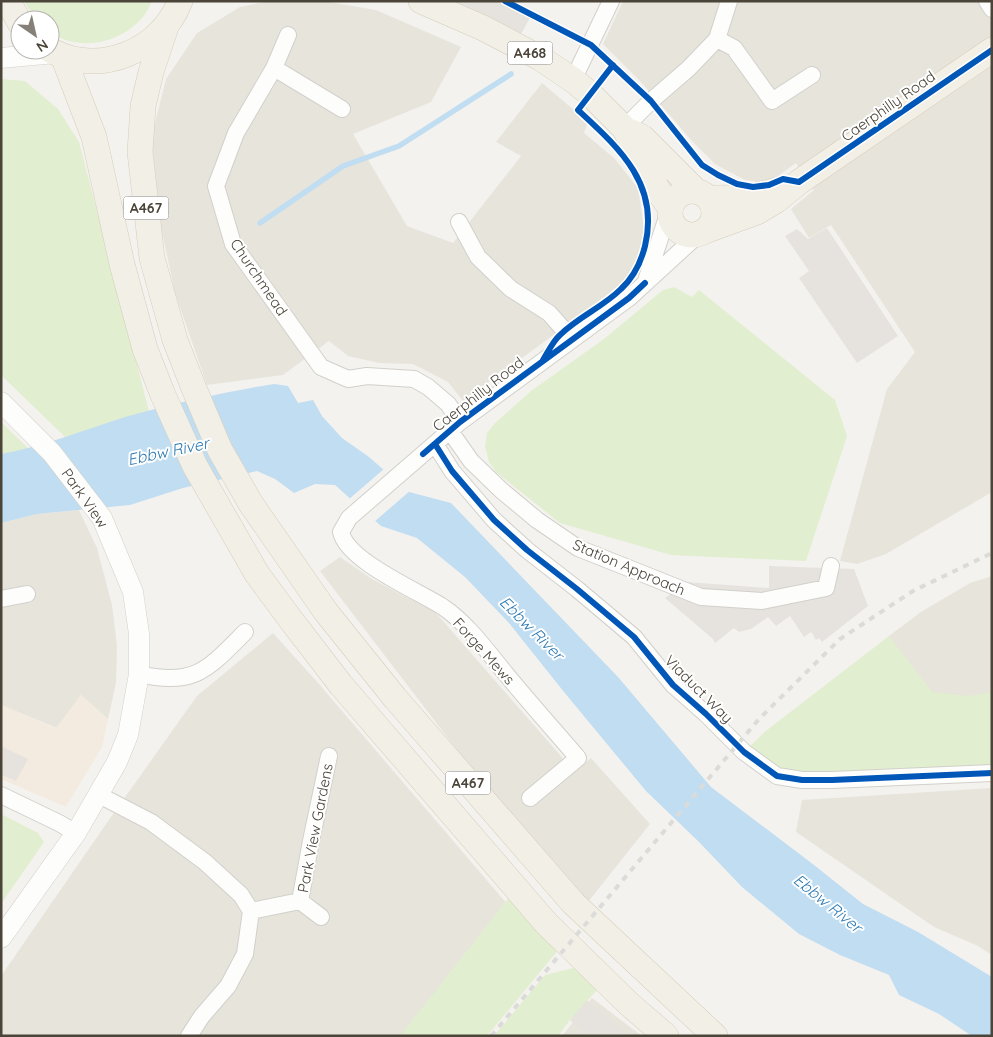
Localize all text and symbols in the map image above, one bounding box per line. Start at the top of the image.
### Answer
north arrow [10,10,60,60]
text: N [33,35,52,56]
road number: A468 [508,42,552,64]
street label: Caerphilly Road [837,67,939,145]
road number: A467 [124,197,168,220]
street label: Churchmead [226,235,292,319]
street label: Caerphilly Road [429,353,527,435]
water label: Ebbw River [126,432,212,469]
street label: Park View [57,464,113,532]
street label: Station Approach [570,535,688,599]
water label: Ebbw River [496,592,570,666]
street label: Forge Mews [449,614,519,688]
street label: Viaduct Way [661,651,737,727]
street label: Park View Gardens [293,762,337,894]
road number: A467 [446,771,490,794]
water label: Ebbw River [790,869,868,938]

